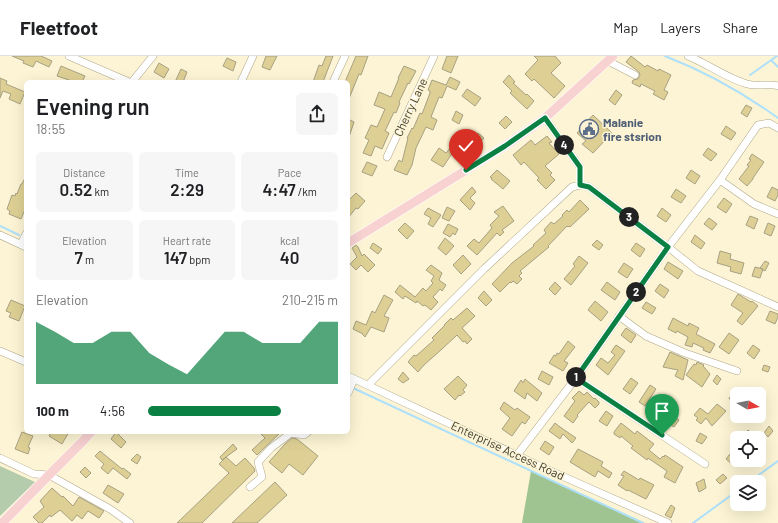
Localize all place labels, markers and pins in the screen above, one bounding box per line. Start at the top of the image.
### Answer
place label: Malanie fire stsrion [603,115,662,143]
public building icon: Malanie fire stsrion [578,118,600,140]
pin [449,129,483,170]
pin: 4 [554,135,574,155]
pin: 3 [619,207,639,227]
pin: 2 [626,282,646,302]
pin: 1 [566,367,586,387]
pin [645,394,679,435]

